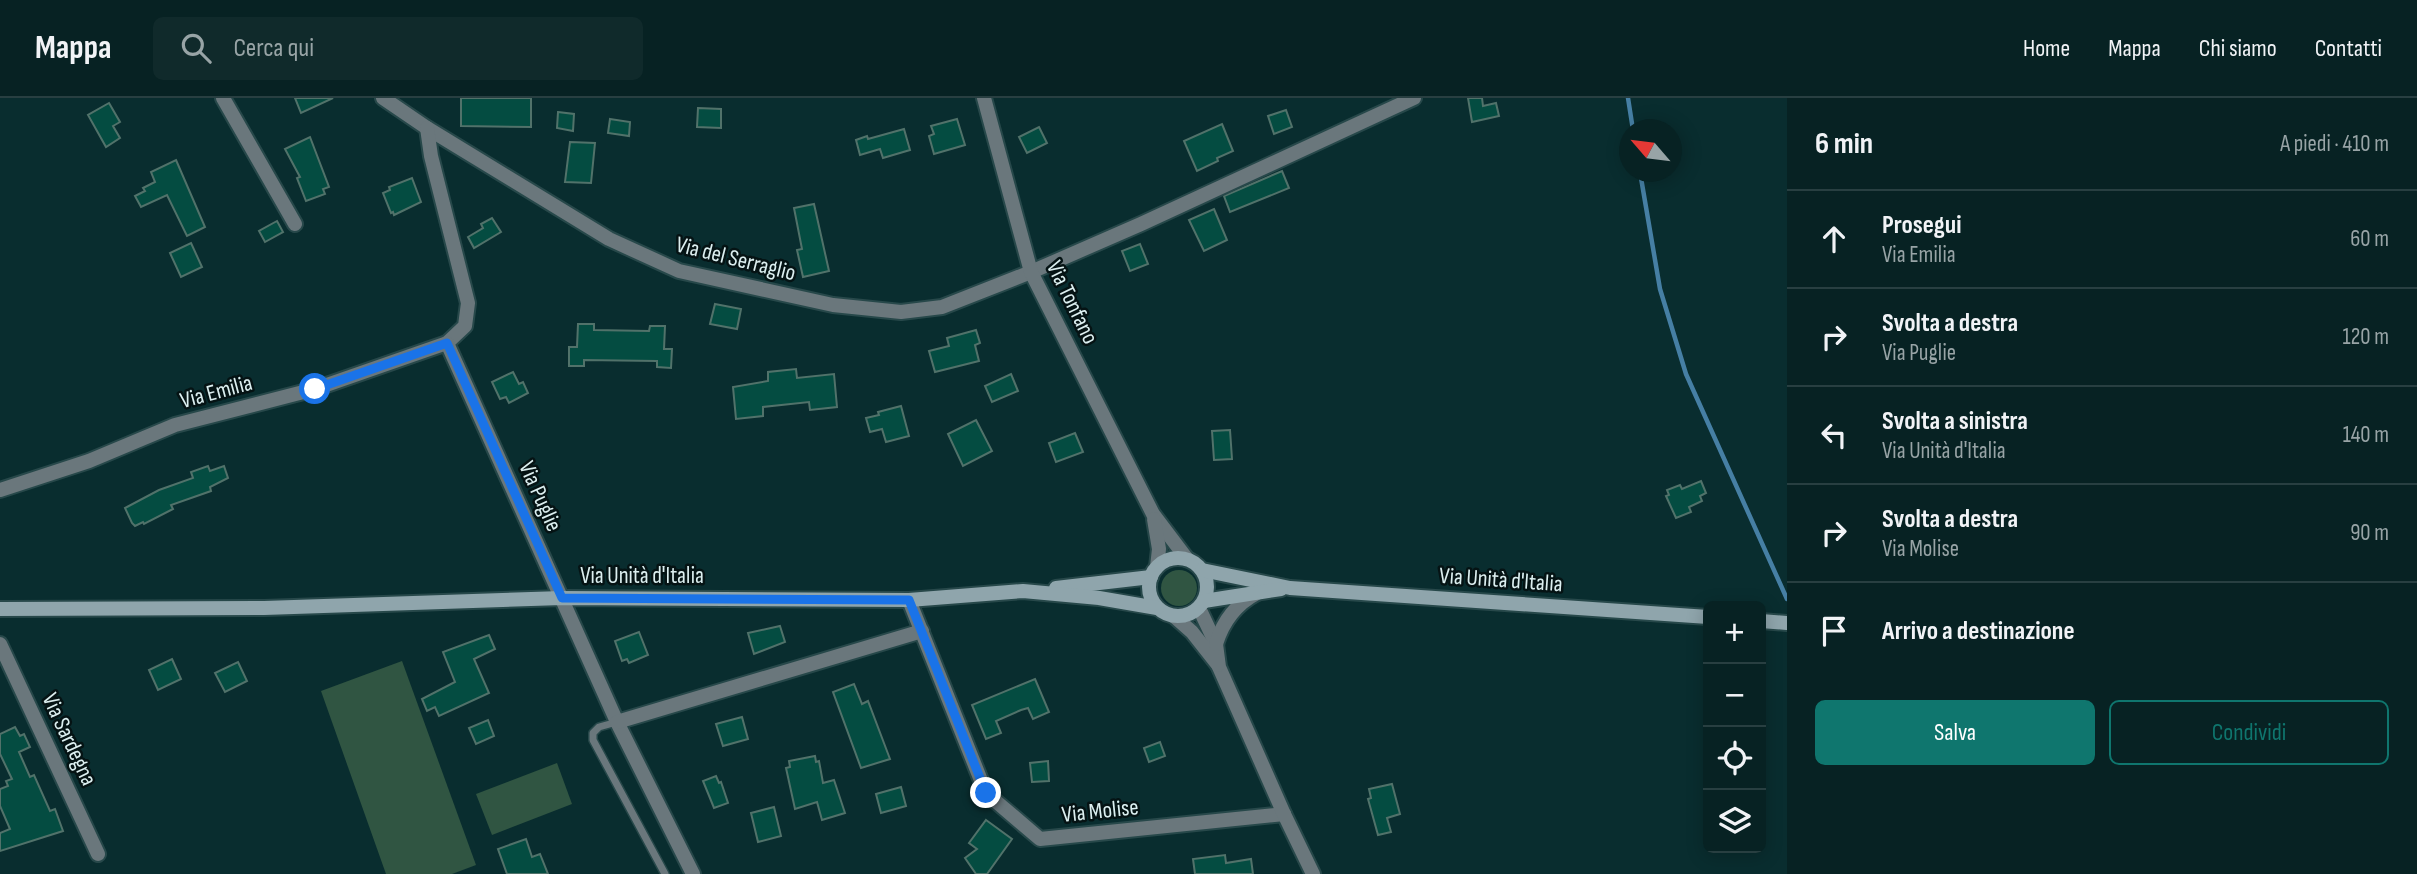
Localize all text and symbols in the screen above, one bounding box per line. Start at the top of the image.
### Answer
search box [153,17,643,80]
text: Mappa [35,28,111,68]
icon: search [177,29,215,67]
text: Cerca qui [233,33,314,64]
text: Home [2023,34,2070,63]
text: Mappa [2108,34,2161,63]
text: Chi siamo [2199,34,2277,63]
text: Contatti [2315,34,2382,63]
north arrow [1619,119,1682,182]
text: 6 min [1815,126,1873,162]
text: A piedi · 410 m [2280,130,2389,158]
text: Prosegui [1882,210,1961,241]
icon: ahead [1815,220,1853,258]
text: 60 m [2350,225,2389,253]
street label: Via del Serraglio [673,231,799,287]
text: Via Emilia [1882,241,1956,269]
street label: Via Tonfano [1040,256,1104,349]
text: Svolta a destra [1882,308,2018,339]
icon: right [1815,318,1853,356]
text: 120 m [2343,323,2389,351]
text: Via Puglie [1882,339,1956,367]
street label: Via Emilia [177,369,255,415]
route start [299,373,330,404]
text: Svolta a sinistra [1882,406,2028,437]
icon: left [1815,416,1853,454]
text: 140 m [2343,421,2389,449]
text: Via Unità d'Italia [1882,437,2006,465]
street label: Via Puglie [512,457,568,536]
text: Svolta a destra [1882,504,2018,535]
icon: right [1815,514,1853,552]
text: 90 m [2350,519,2389,547]
text: Via Molise [1882,535,1959,563]
street label: Via Unità d'Italia [580,562,704,590]
street label: Via Unità d'Italia [1438,562,1564,598]
map controls [1703,601,1766,853]
button: + [1703,601,1766,664]
icon: arrive [1815,612,1853,650]
text: Arrivo a destinazione [1882,616,2075,647]
button: − [1703,664,1766,727]
street label: Via Sardegna [36,689,103,790]
button: Salva [1815,700,2095,765]
button: Condividi [2109,700,2389,765]
button: locate [1703,727,1766,790]
route end [970,777,1001,808]
button: layers [1703,790,1766,853]
street label: Via Molise [1060,793,1140,829]

